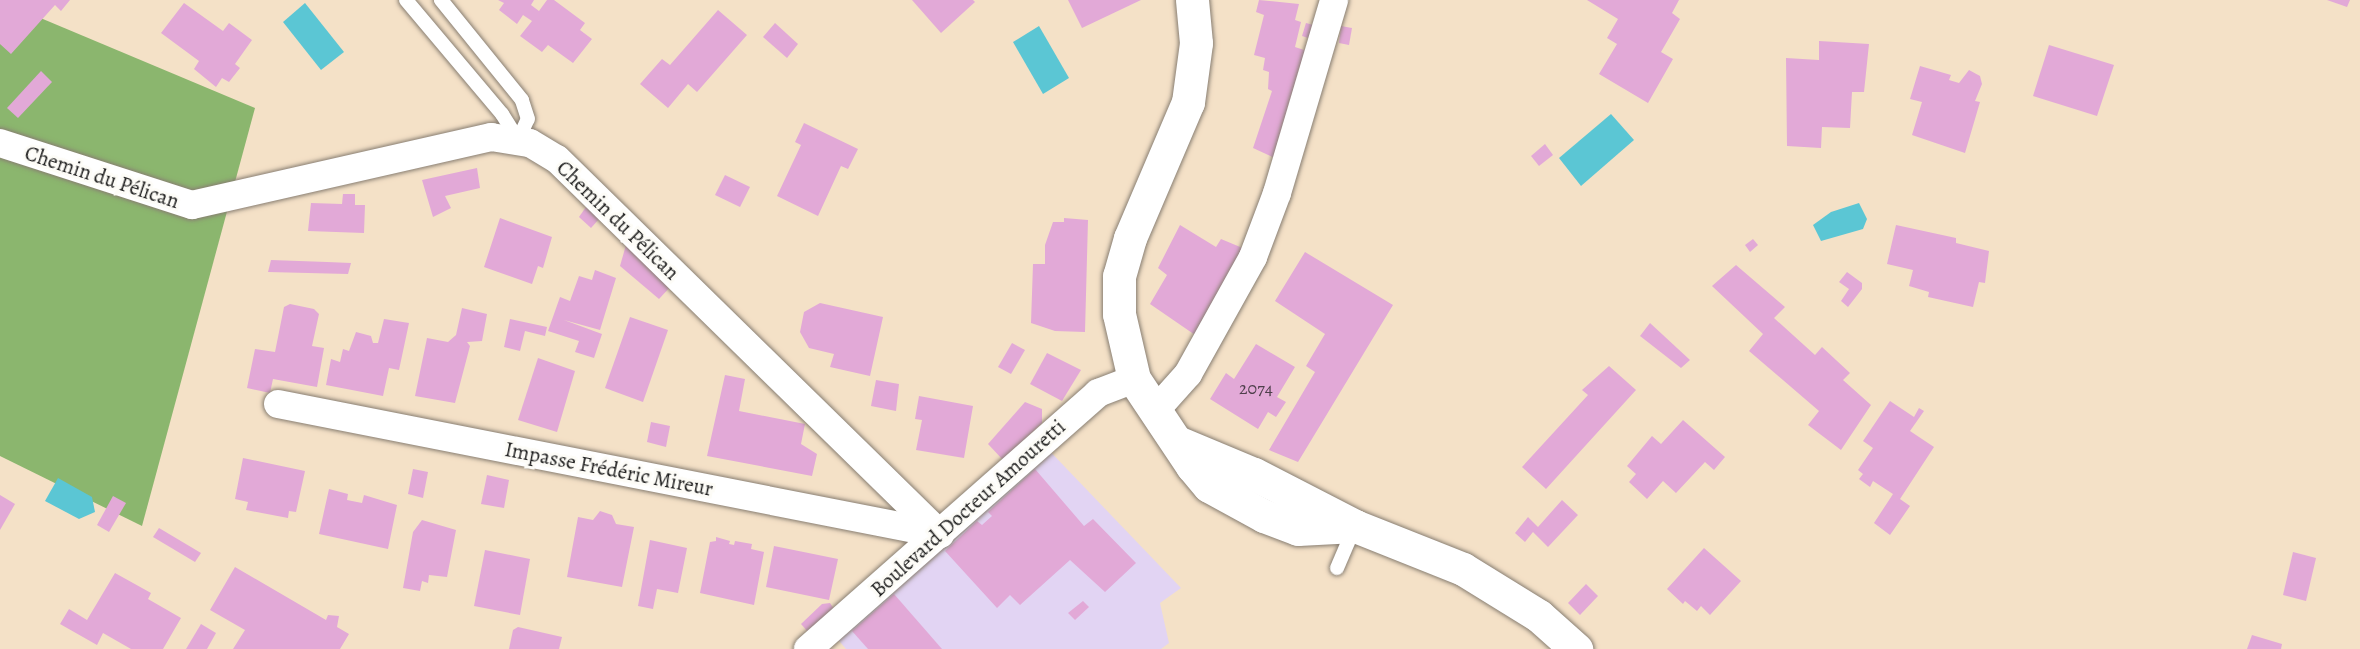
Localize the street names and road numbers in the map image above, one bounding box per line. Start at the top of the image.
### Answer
street label: Chemin du Pélican [22,140,182,214]
street label: Chemin du Pélican [551,155,685,285]
street label: Boulevard Docteur Amouretti [866,414,1070,602]
street label: Impasse Frédéric Mireur [503,436,715,502]

